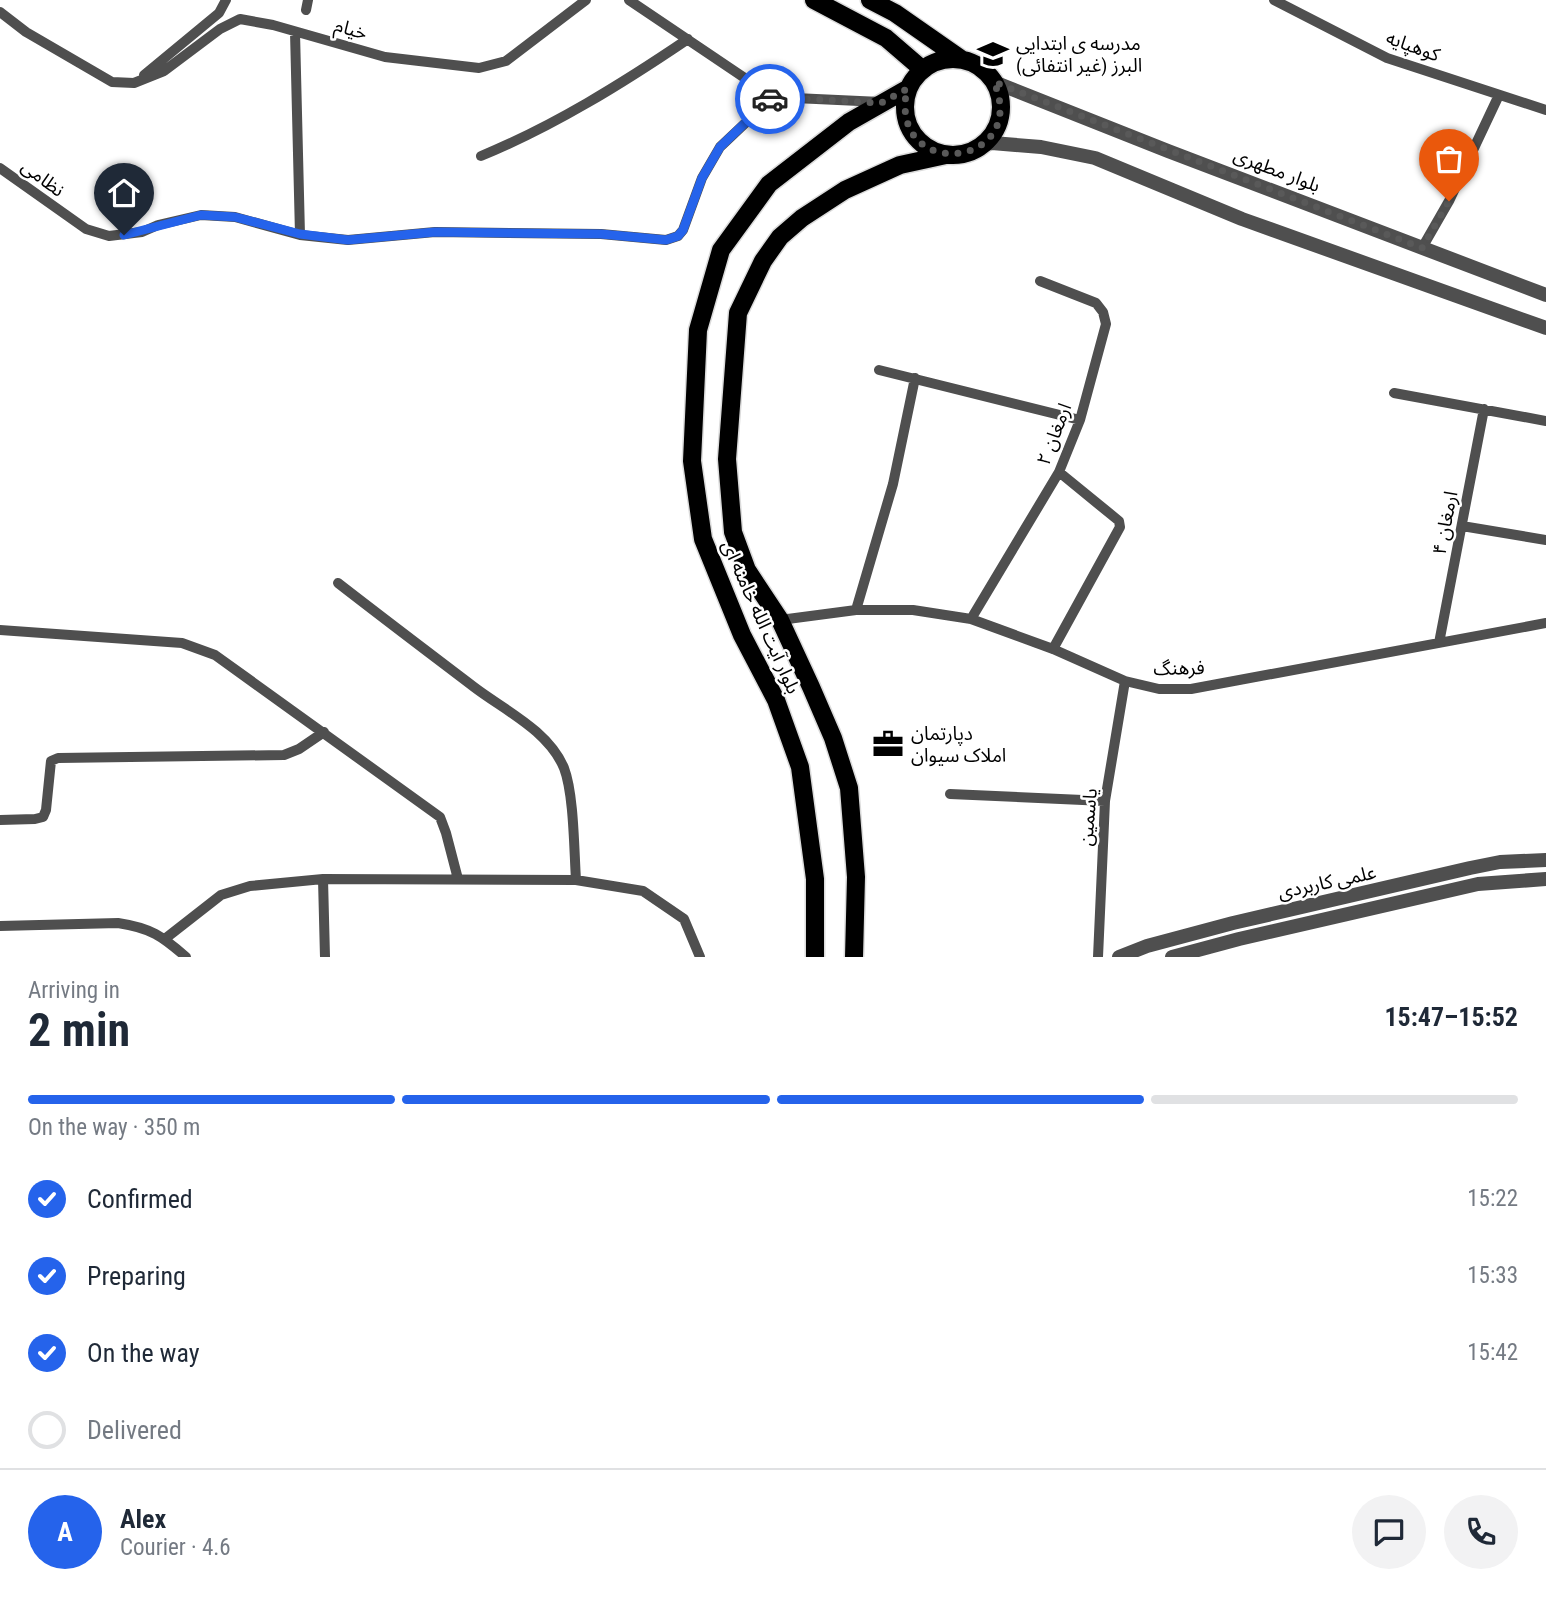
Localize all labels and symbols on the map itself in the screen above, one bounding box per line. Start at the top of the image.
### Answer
street label: خیام [331,13,370,47]
street label: کوهپایه [1383,26,1444,68]
place label: مدرسه ی ابتدایی (غیر انتفائی) البرز [1016,32,1142,77]
school or university icon: مدرسه ی ابتدایی (غیر انتفائی) البرز [976,37,1010,71]
courier [735,64,805,134]
pin [1419,129,1479,201]
street label: بلوار مطهری [1231,143,1323,197]
street label: نظامی [17,154,69,202]
pin [94,163,154,235]
street label: ارمغان ۲ [1032,400,1076,468]
street label: ارمغان ۴ [1428,489,1462,557]
street label: بلوار آیت الله خامنه ای [717,537,805,697]
street label: فرهنگ [1153,656,1205,680]
place label: دپارتمان املاک سیوان [911,722,1006,767]
office icon: دپارتمان املاک سیوان [871,727,905,761]
street label: یاسمین [1074,787,1102,847]
street label: علمی کاربردی [1276,860,1378,904]

